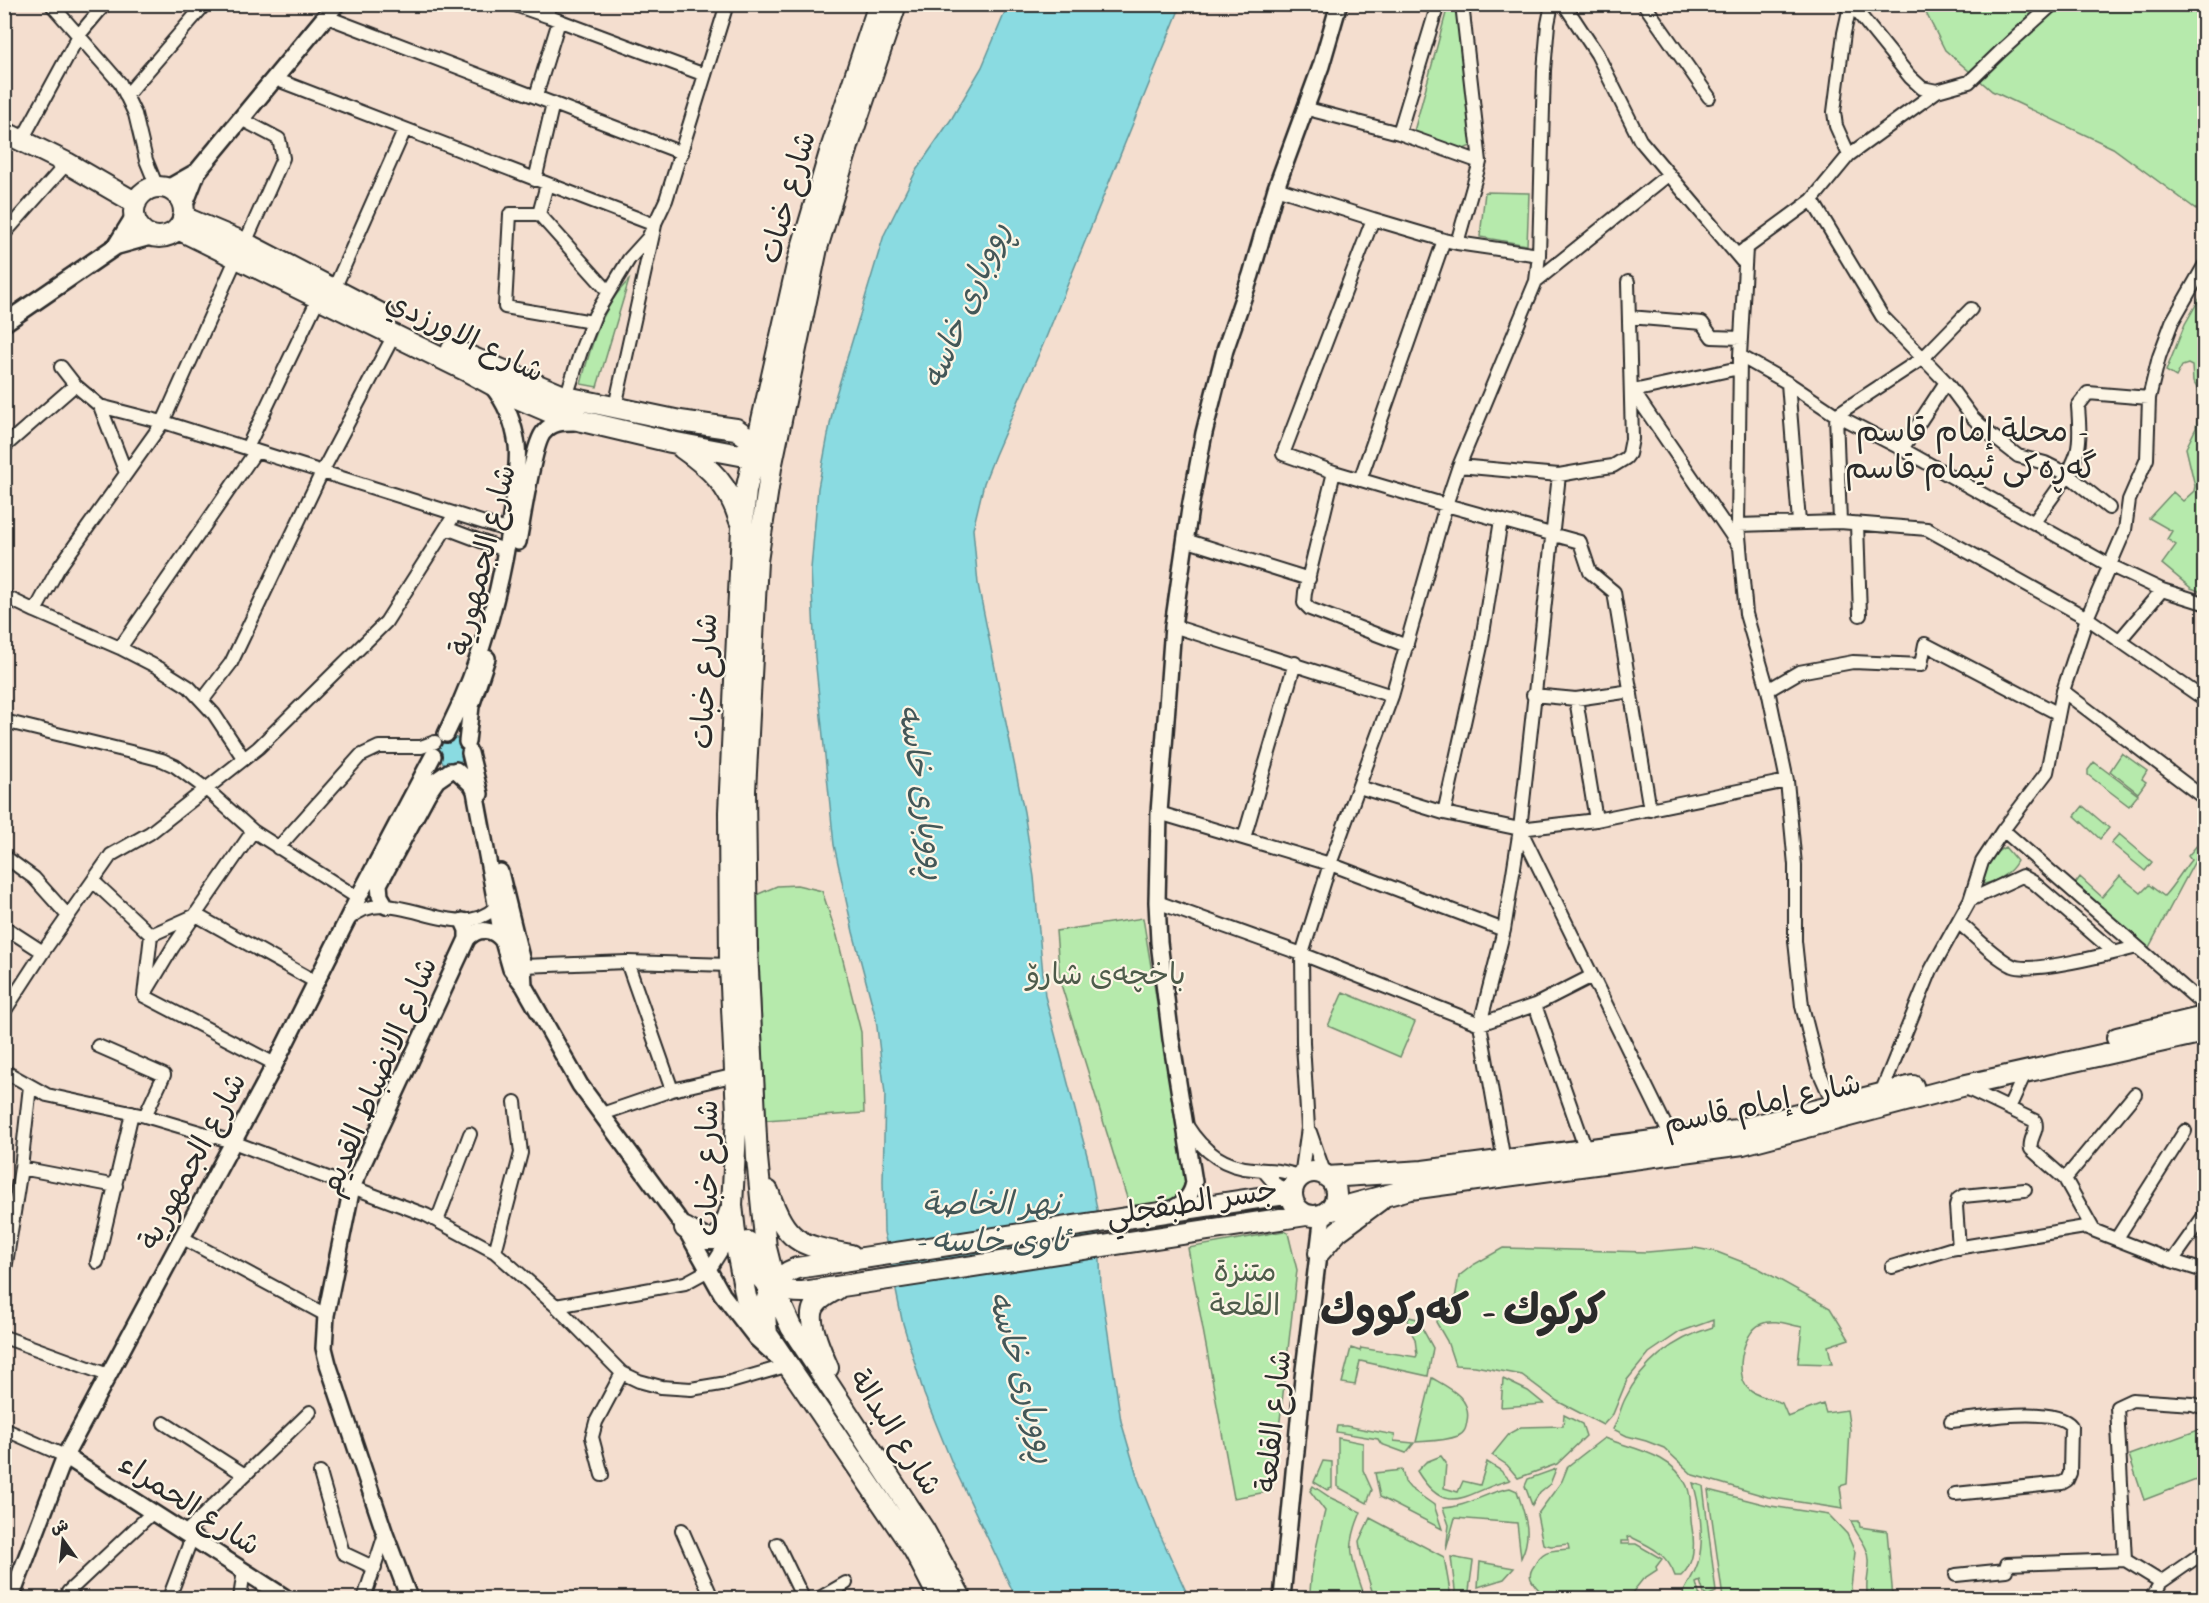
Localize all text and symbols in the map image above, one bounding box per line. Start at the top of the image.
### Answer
street label: شارع خبات [750,126,826,268]
water label: ڕووباری خاسە [912,216,1024,397]
street label: شارع الاورزدي [379,281,551,393]
district label: محلة إمام قاسم - گەڕەکی ئیمام قاسم [1845,410,2097,493]
street label: شارع الجمهورية [440,460,526,660]
street label: شارع خبات [683,612,727,750]
water label: ڕووباری خاسە [883,701,957,884]
street label: شارع الانضباط القديم [311,951,449,1202]
park label: باخچەی شارۆ [1024,955,1186,993]
street label: شارع إمام قاسم [1660,1063,1865,1145]
street label: شارع الجمهورية [129,1066,256,1257]
street label: شارع خبات [688,1100,728,1236]
street label: جسر الطبقجلي [1103,1170,1282,1241]
water label: نهر الخاصة - ئاوی خاسە [913,1183,1073,1261]
park label: متنزة القلعة [1210,1252,1280,1324]
district label: كركوك - کەرکووك [1320,1284,1606,1337]
water label: ڕووباری خاسە [973,1286,1067,1469]
street label: شارع القلعة [1247,1348,1301,1494]
street label: شارع البدالة [839,1361,951,1504]
street label: شارع الحمراء [111,1444,268,1566]
north arrow [33,1510,93,1570]
text: ش [48,1515,70,1538]

